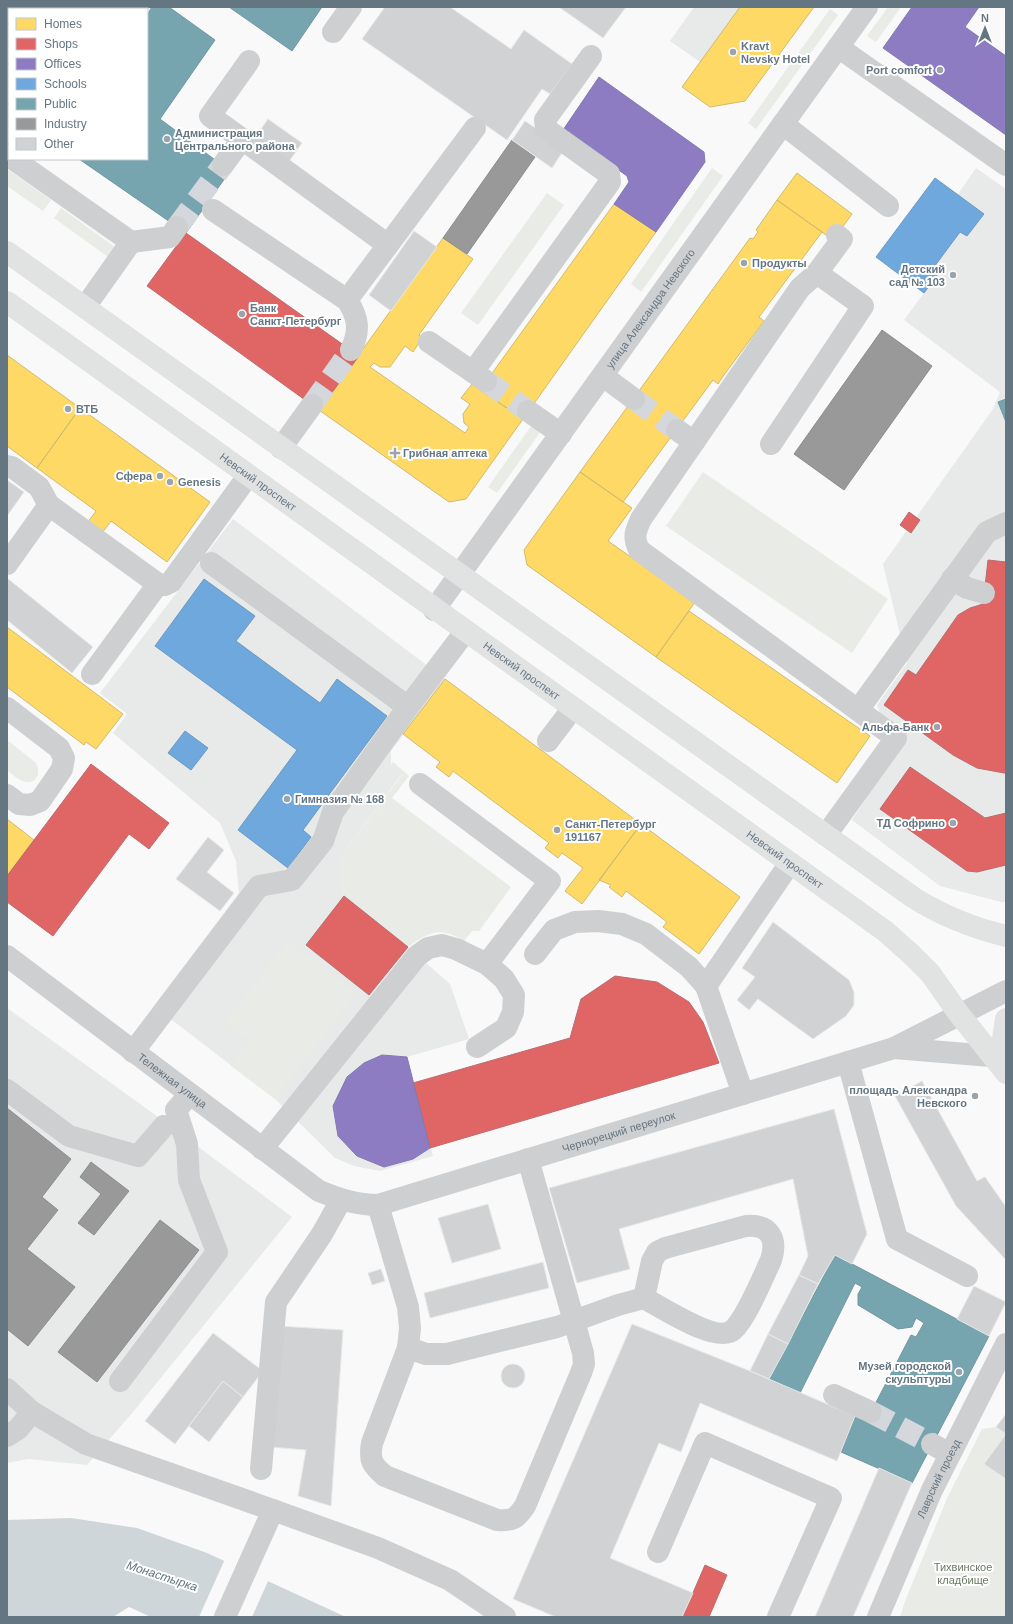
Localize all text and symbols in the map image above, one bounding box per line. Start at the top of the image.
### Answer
legend [8,8,148,160]
north arrow [965,8,1005,48]
text: N [981,12,989,24]
text: Homes [44,17,82,31]
text: Shops [44,37,78,51]
place label: Kravt Nevsky Hotel [741,40,810,65]
marker: Kravt Nevsky Hotel [728,47,738,57]
text: Offices [44,57,81,71]
place label: Port comfort [866,64,932,76]
marker: Port comfort [935,65,945,75]
text: Schools [44,77,87,91]
text: Public [44,97,77,111]
text: Industry [44,117,87,131]
place label: Администрация Центрального района [175,127,295,152]
marker: Администрация Центрального района [162,134,172,144]
text: Other [44,137,74,151]
street label: улица Александра Невского [604,247,697,371]
place label: Продукты [752,257,807,269]
marker: Продукты [739,258,749,268]
place label: Детский сад № 103 [889,263,945,288]
marker: Детский сад № 103 [948,270,958,280]
place label: Банк Санкт-Петербург [250,302,342,327]
marker: Банк Санкт-Петербург [237,309,247,319]
place label: ВТБ [76,403,98,415]
marker: ВТБ [63,404,73,414]
place label: Грибная аптека [403,447,488,459]
marker: Грибная аптека [390,448,400,458]
street label: Невский проспект [218,450,299,513]
place label: Сфера [116,470,153,482]
marker: Сфера [155,471,165,481]
place label: Genesis [178,476,221,488]
marker: Genesis [165,477,175,487]
street label: Невский проспект [481,639,562,702]
place label: Альфа-Банк [862,721,929,733]
marker: Альфа-Банк [932,722,942,732]
place label: Гимназия № 168 [295,793,384,805]
marker: Гимназия № 168 [282,794,292,804]
place label: ТД Софрино [877,817,945,829]
place label: Санкт-Петербург 191167 [565,818,657,843]
marker: ТД Софрино [948,818,958,828]
marker: Санкт-Петербург 191167 [552,825,562,835]
street label: Невский проспект [744,828,826,891]
street label: Тележная улица [136,1051,210,1111]
place label: площадь Александра Невского [849,1084,968,1109]
marker: площадь Александра Невского [970,1091,980,1101]
street label: Чернорецкий переулок [561,1109,677,1155]
place label: Музей городской скульптуры [858,1360,951,1385]
marker: Музей городской скульптуры [954,1367,964,1377]
street label: Лаврский проезд [915,1437,963,1520]
water label: Монастырка [125,1558,200,1594]
park label: Тихвинское кладбище [934,1561,992,1586]

